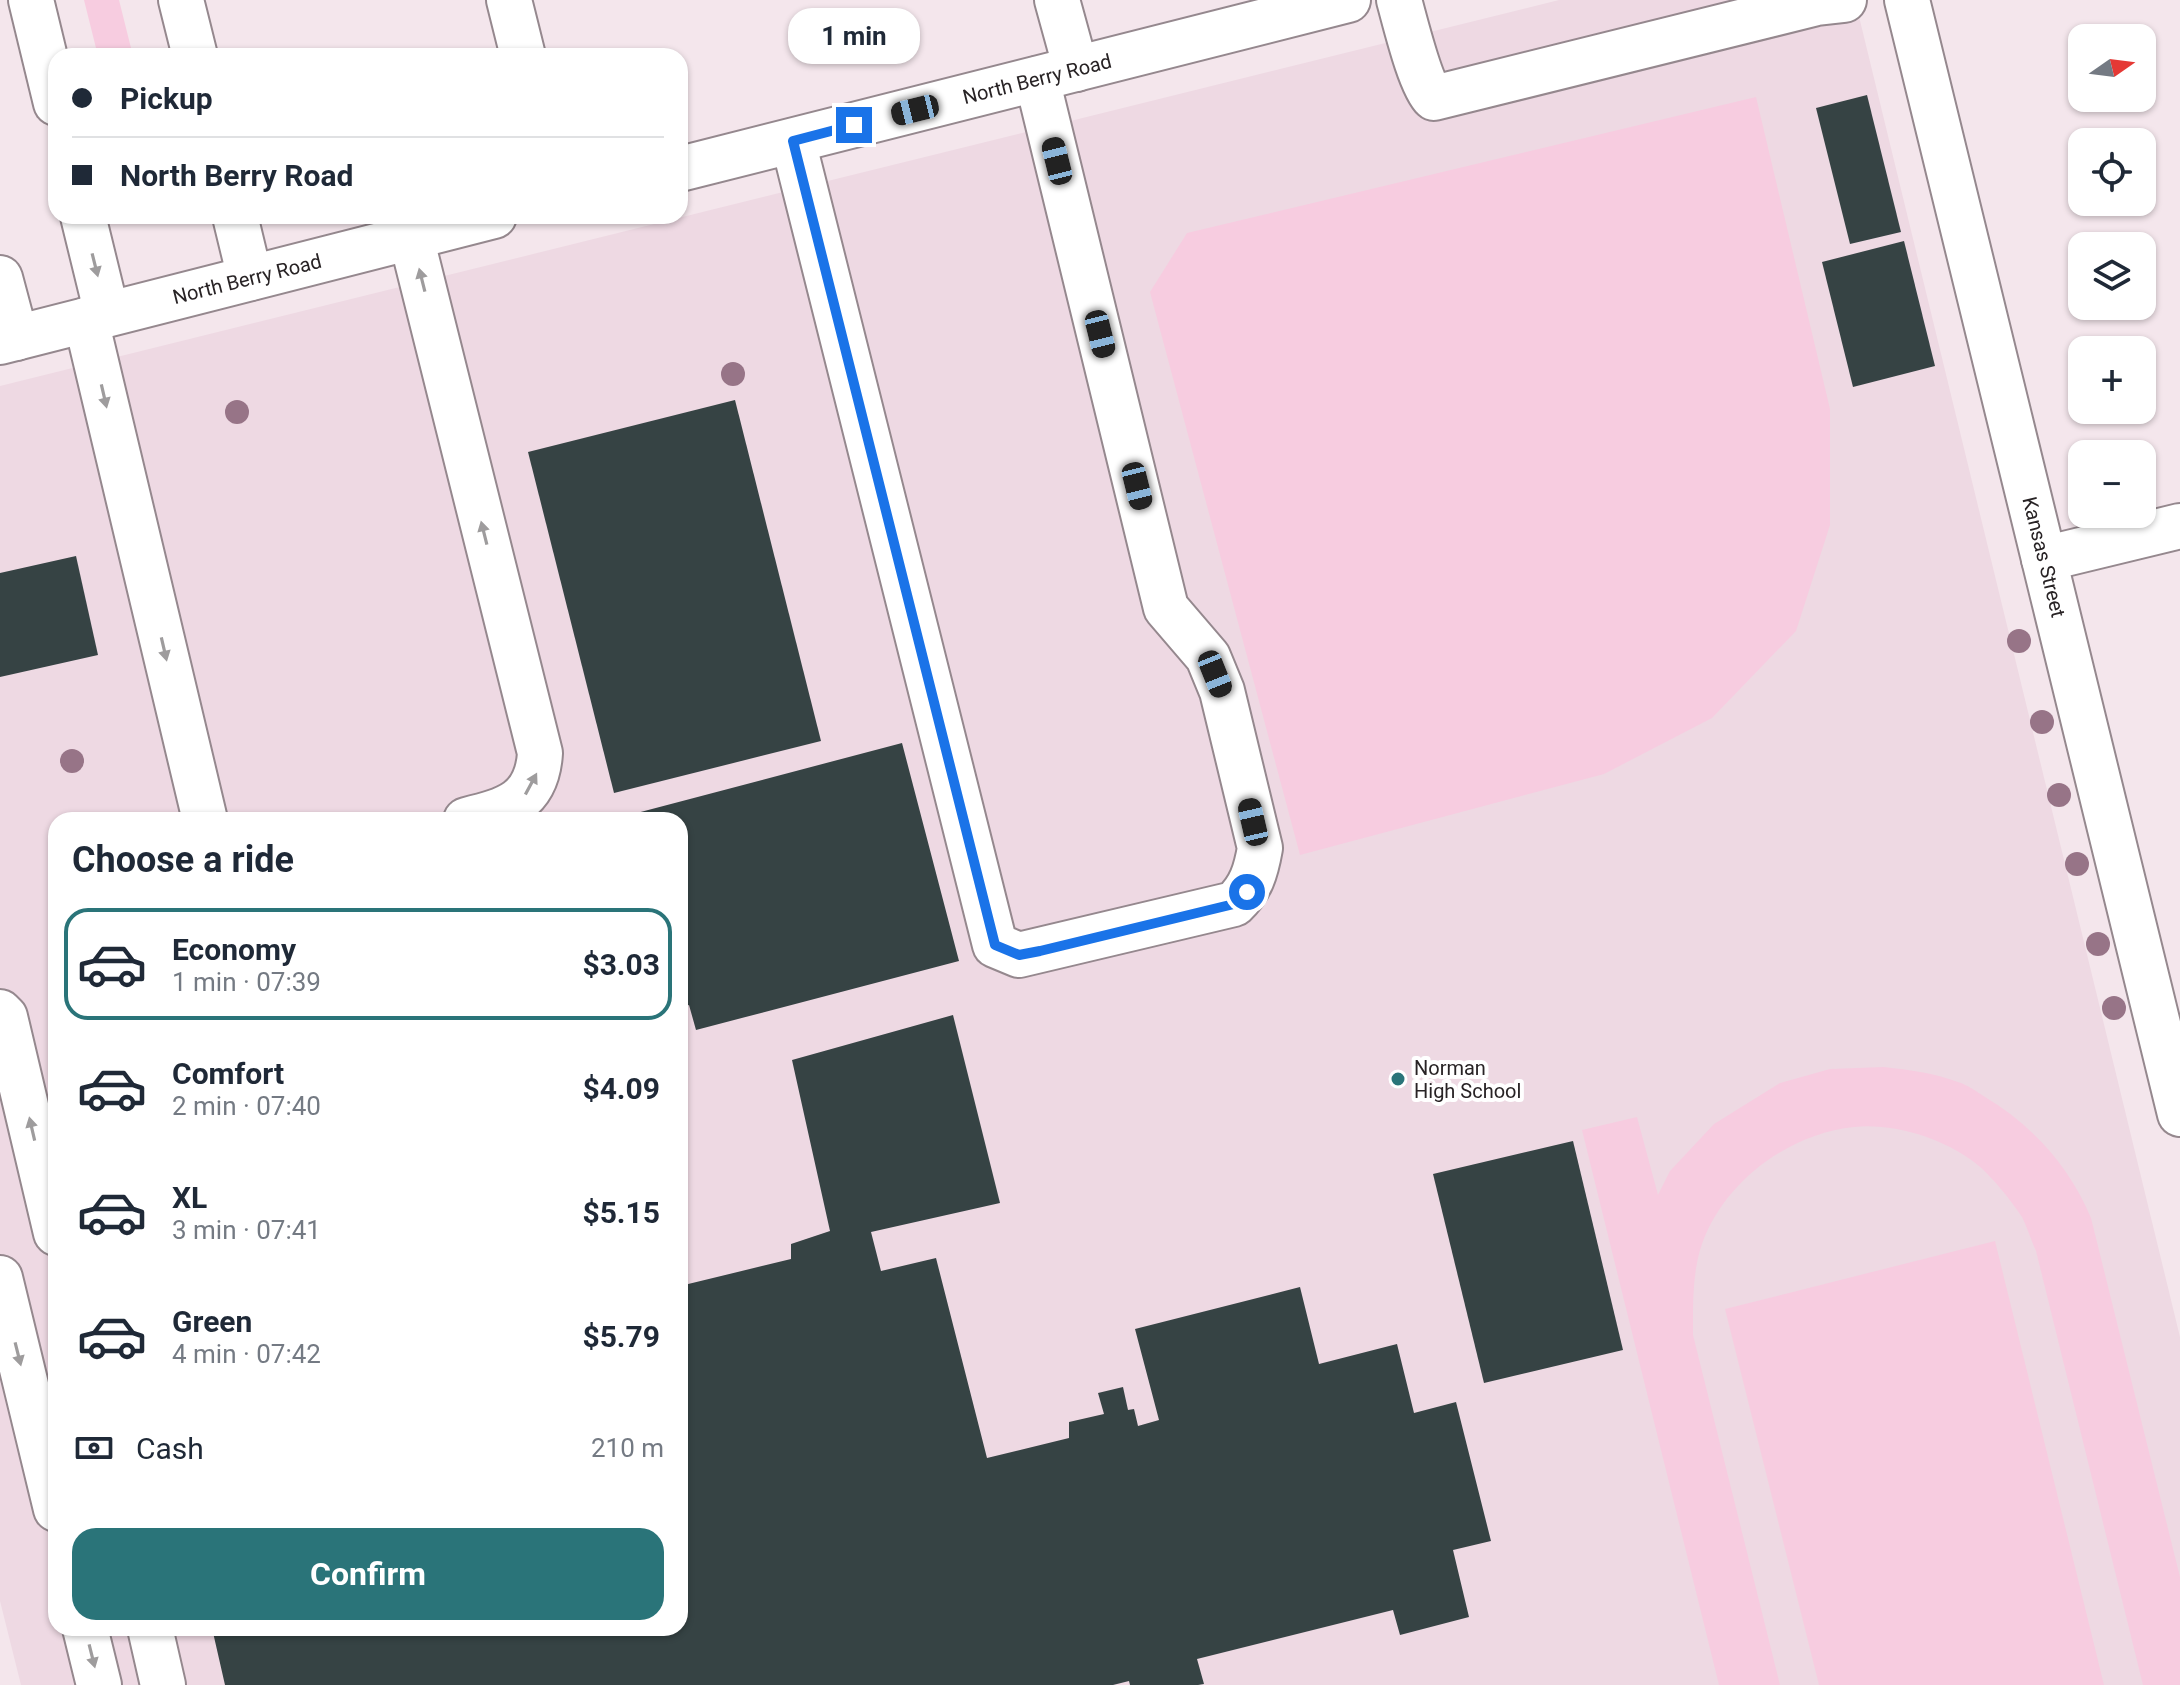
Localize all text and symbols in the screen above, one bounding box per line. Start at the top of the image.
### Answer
callout: 1 min [788,9,920,65]
text: 1 min [821,21,887,51]
north arrow [2068,24,2156,112]
map controls [2068,24,2156,528]
street label: North Berry Road [960,49,1114,109]
text: Pickup [120,81,213,116]
car [889,93,941,127]
route end [836,107,872,143]
button: locate [2068,128,2156,216]
car [1040,135,1074,187]
text: North Berry Road [120,158,353,193]
button: layers [2068,232,2156,320]
street label: North Berry Road [170,249,324,309]
one-way arrow [90,253,102,278]
one-way arrow [415,268,427,293]
car [1083,308,1117,360]
button: + [2068,336,2156,424]
one-way arrow [98,383,110,408]
button: − [2068,440,2156,528]
car [1120,460,1154,512]
street label: Kansas Street [2017,494,2071,620]
one-way arrow [477,520,490,545]
one-way arrow [158,636,171,661]
car [1195,647,1235,701]
one-way arrow [524,772,537,795]
car [1236,796,1270,848]
text: Choose a ride [72,839,294,881]
route start [1229,874,1265,910]
icon: car [76,928,148,1000]
text: Economy [172,932,296,967]
text: $3.03 [582,947,660,982]
text: 1 min · 07:39 [172,967,321,997]
icon: car [76,1052,148,1124]
text: Comfort [172,1056,284,1091]
place label: Norman High School [1414,1056,1521,1103]
marker: Norman High School [1389,1070,1407,1088]
text: $4.09 [582,1071,660,1106]
text: 2 min · 07:40 [172,1091,321,1121]
one-way arrow [25,1117,37,1142]
icon: car [76,1176,148,1248]
text: XL [172,1180,207,1215]
text: $5.15 [582,1195,660,1230]
text: 3 min · 07:41 [172,1215,321,1245]
icon: car [76,1300,148,1372]
text: Green [172,1304,252,1339]
text: $5.79 [582,1319,660,1354]
text: 4 min · 07:42 [172,1339,321,1369]
one-way arrow [13,1341,25,1366]
icon: cash [72,1426,116,1470]
text: Cash [136,1431,204,1466]
text: 210 m [591,1433,664,1463]
button: Confirm [72,1528,664,1620]
one-way arrow [86,1644,99,1669]

